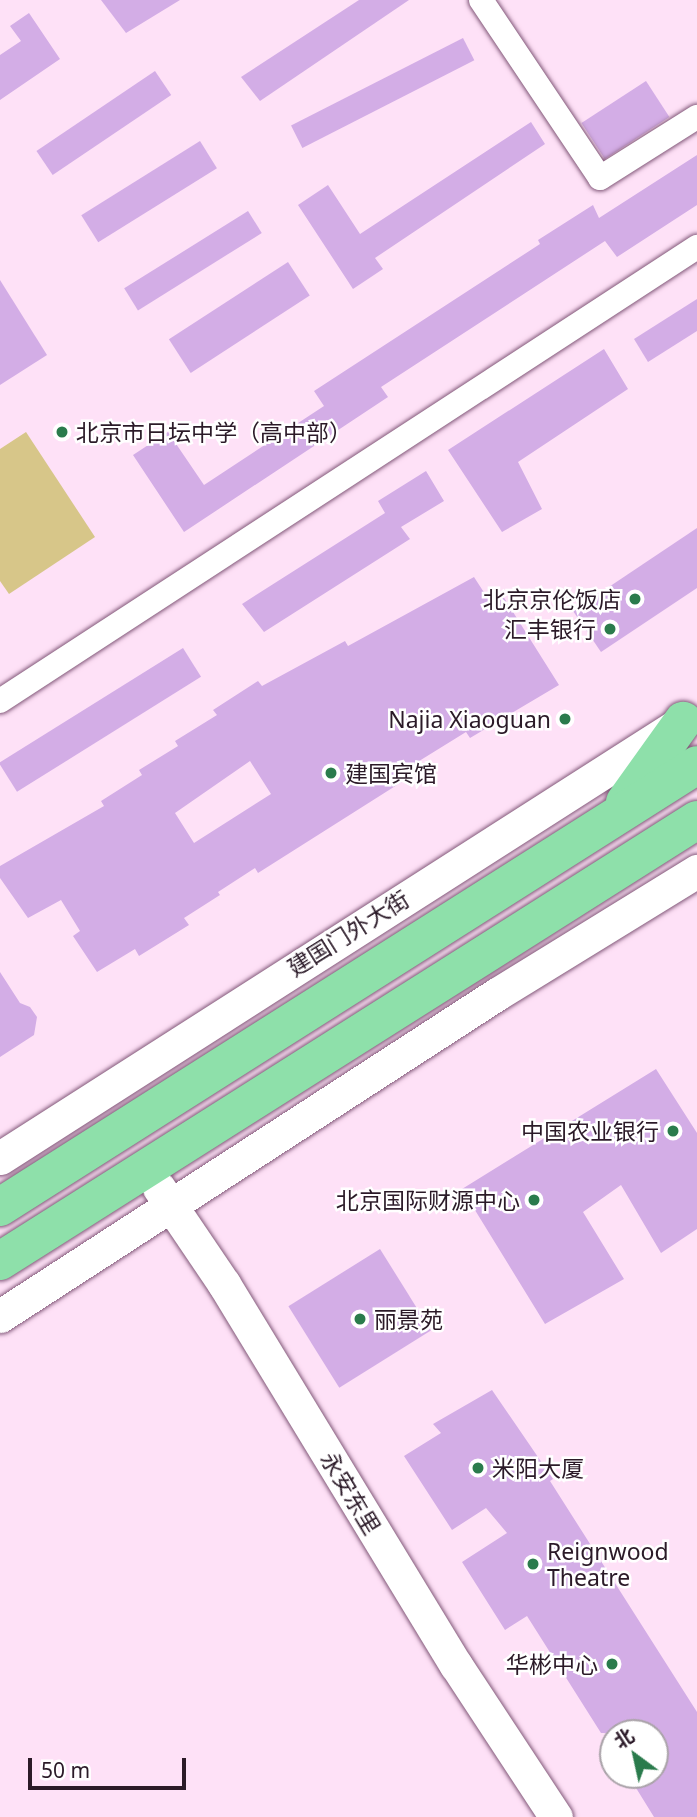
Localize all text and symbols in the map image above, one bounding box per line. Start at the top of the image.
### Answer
place label: 北京市日坛中学（高中部） [76,418,352,446]
marker: 北京市日坛中学（高中部） [54,424,70,440]
place label: 北京京伦饭店 [483,585,621,613]
marker: 北京京伦饭店 [627,591,643,607]
place label: 汇丰银行 [504,615,596,643]
marker: 汇丰银行 [602,621,618,637]
place label: Najia Xiaoguan [388,705,551,733]
marker: Najia Xiaoguan [557,711,573,727]
place label: 建国宾馆 [345,759,437,787]
marker: 建国宾馆 [323,765,339,781]
street label: 建国门外大街 [282,885,414,981]
place label: 中国农业银行 [521,1117,659,1145]
marker: 中国农业银行 [665,1123,681,1139]
place label: 北京国际财源中心 [336,1186,520,1214]
marker: 北京国际财源中心 [526,1192,542,1208]
place label: 丽景苑 [374,1305,443,1333]
marker: 丽景苑 [352,1311,368,1327]
street label: 永安东里 [315,1446,387,1540]
place label: 米阳大厦 [492,1454,584,1482]
marker: 米阳大厦 [470,1460,486,1476]
place label: Reignwood Theatre [547,1537,669,1591]
marker: Reignwood Theatre [525,1556,541,1572]
place label: 华彬中心 [506,1650,598,1678]
marker: 华彬中心 [604,1656,620,1672]
north arrow [599,1719,669,1789]
text: 北 [609,1722,639,1754]
scale bar [32,1744,189,1788]
text: 50 m [41,1756,90,1784]

